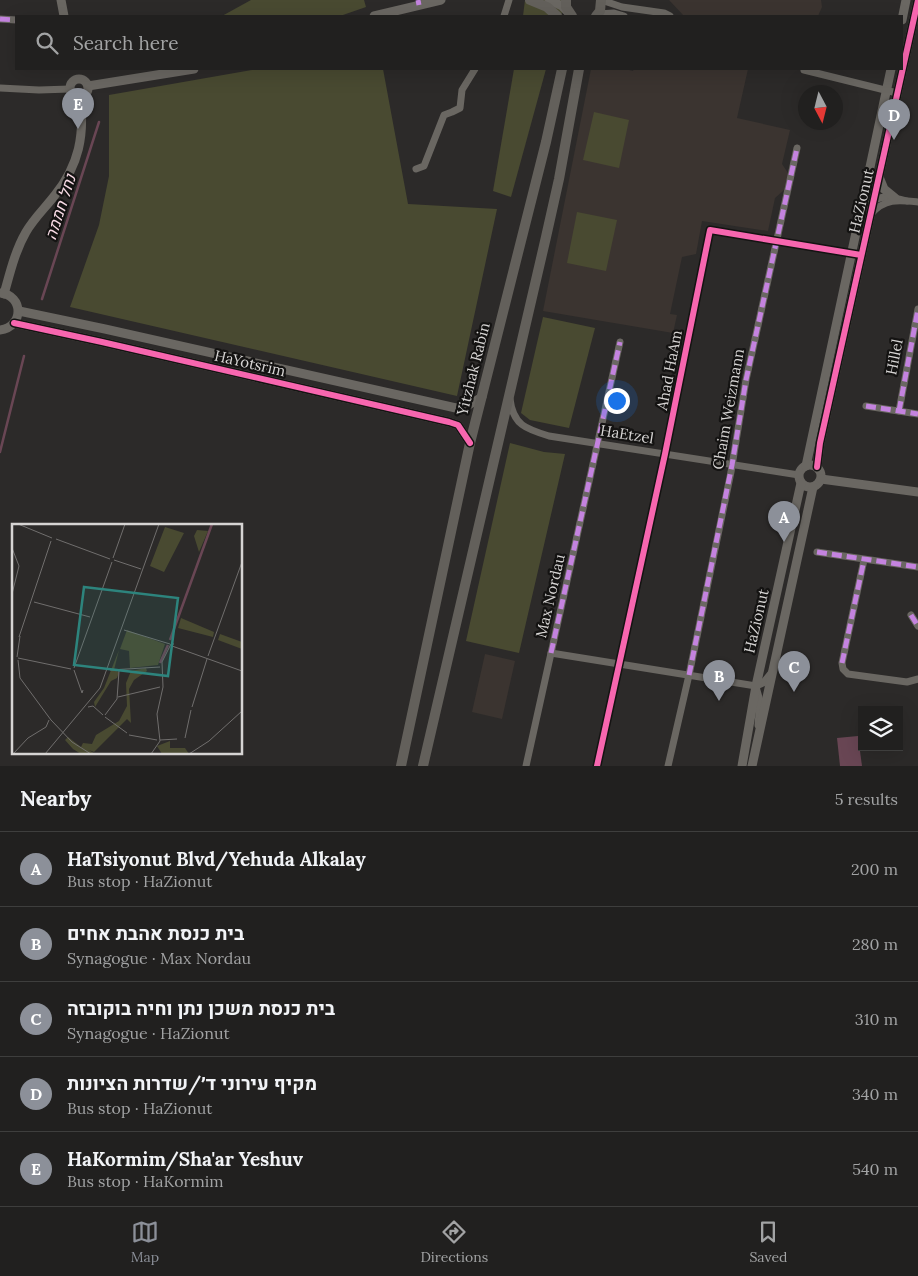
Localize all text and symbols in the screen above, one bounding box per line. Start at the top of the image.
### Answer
search box [15,15,903,70]
icon: search [33,29,61,57]
text: Search here [73,31,179,55]
north arrow [798,85,843,130]
pin: E [62,88,94,129]
pin: D [878,99,910,140]
street label: HaZionut [844,167,878,235]
water label: נחל חממה [40,171,80,242]
street label: Yitzhak Rabin [452,320,494,418]
street label: Ahad HaAm [652,328,686,413]
street label: Hillel [881,337,907,377]
street label: HaYotsrim [213,346,287,380]
street label: Chaim Weizmann [708,347,748,471]
your location [604,388,630,414]
street label: HaEtzel [599,420,655,448]
pin: A [768,501,800,542]
inset map [12,524,242,754]
street label: Max Nordau [531,552,569,640]
street label: HaZionut [739,587,773,655]
pin: C [778,651,810,692]
pin: B [703,660,735,701]
map controls [858,706,903,751]
button: layers [858,706,903,751]
text: Nearby [20,785,91,812]
text: 5 results [835,789,898,809]
text: HaTsiyonut Blvd/Yehuda Alkalay [67,847,366,871]
text: A [31,859,41,879]
text: 200 m [851,859,898,879]
text: Bus stop · HaZionut [67,871,213,891]
text: בית כנסת אהבת אחים [67,921,244,945]
text: B [31,934,41,954]
text: 280 m [852,934,898,954]
text: Synagogue · Max Nordau [67,948,251,968]
text: בית כנסת משכן נתן וחיה בוקובזה [67,996,335,1020]
text: C [30,1009,42,1029]
text: 310 m [855,1009,898,1029]
text: Synagogue · HaZionut [67,1023,230,1043]
text: מקיף עירוני ד׳/שדרות הציונות [67,1071,317,1095]
text: D [30,1084,42,1104]
text: 340 m [852,1084,898,1104]
text: Bus stop · HaZionut [67,1098,213,1118]
text: HaKormim/Sha'ar Yeshuv [67,1147,303,1171]
text: E [31,1159,41,1179]
text: 540 m [852,1159,898,1179]
text: Bus stop · HaKormim [67,1171,224,1191]
tab: Map [131,1218,159,1266]
tab: Directions [420,1218,488,1266]
tab: Saved [749,1218,787,1266]

